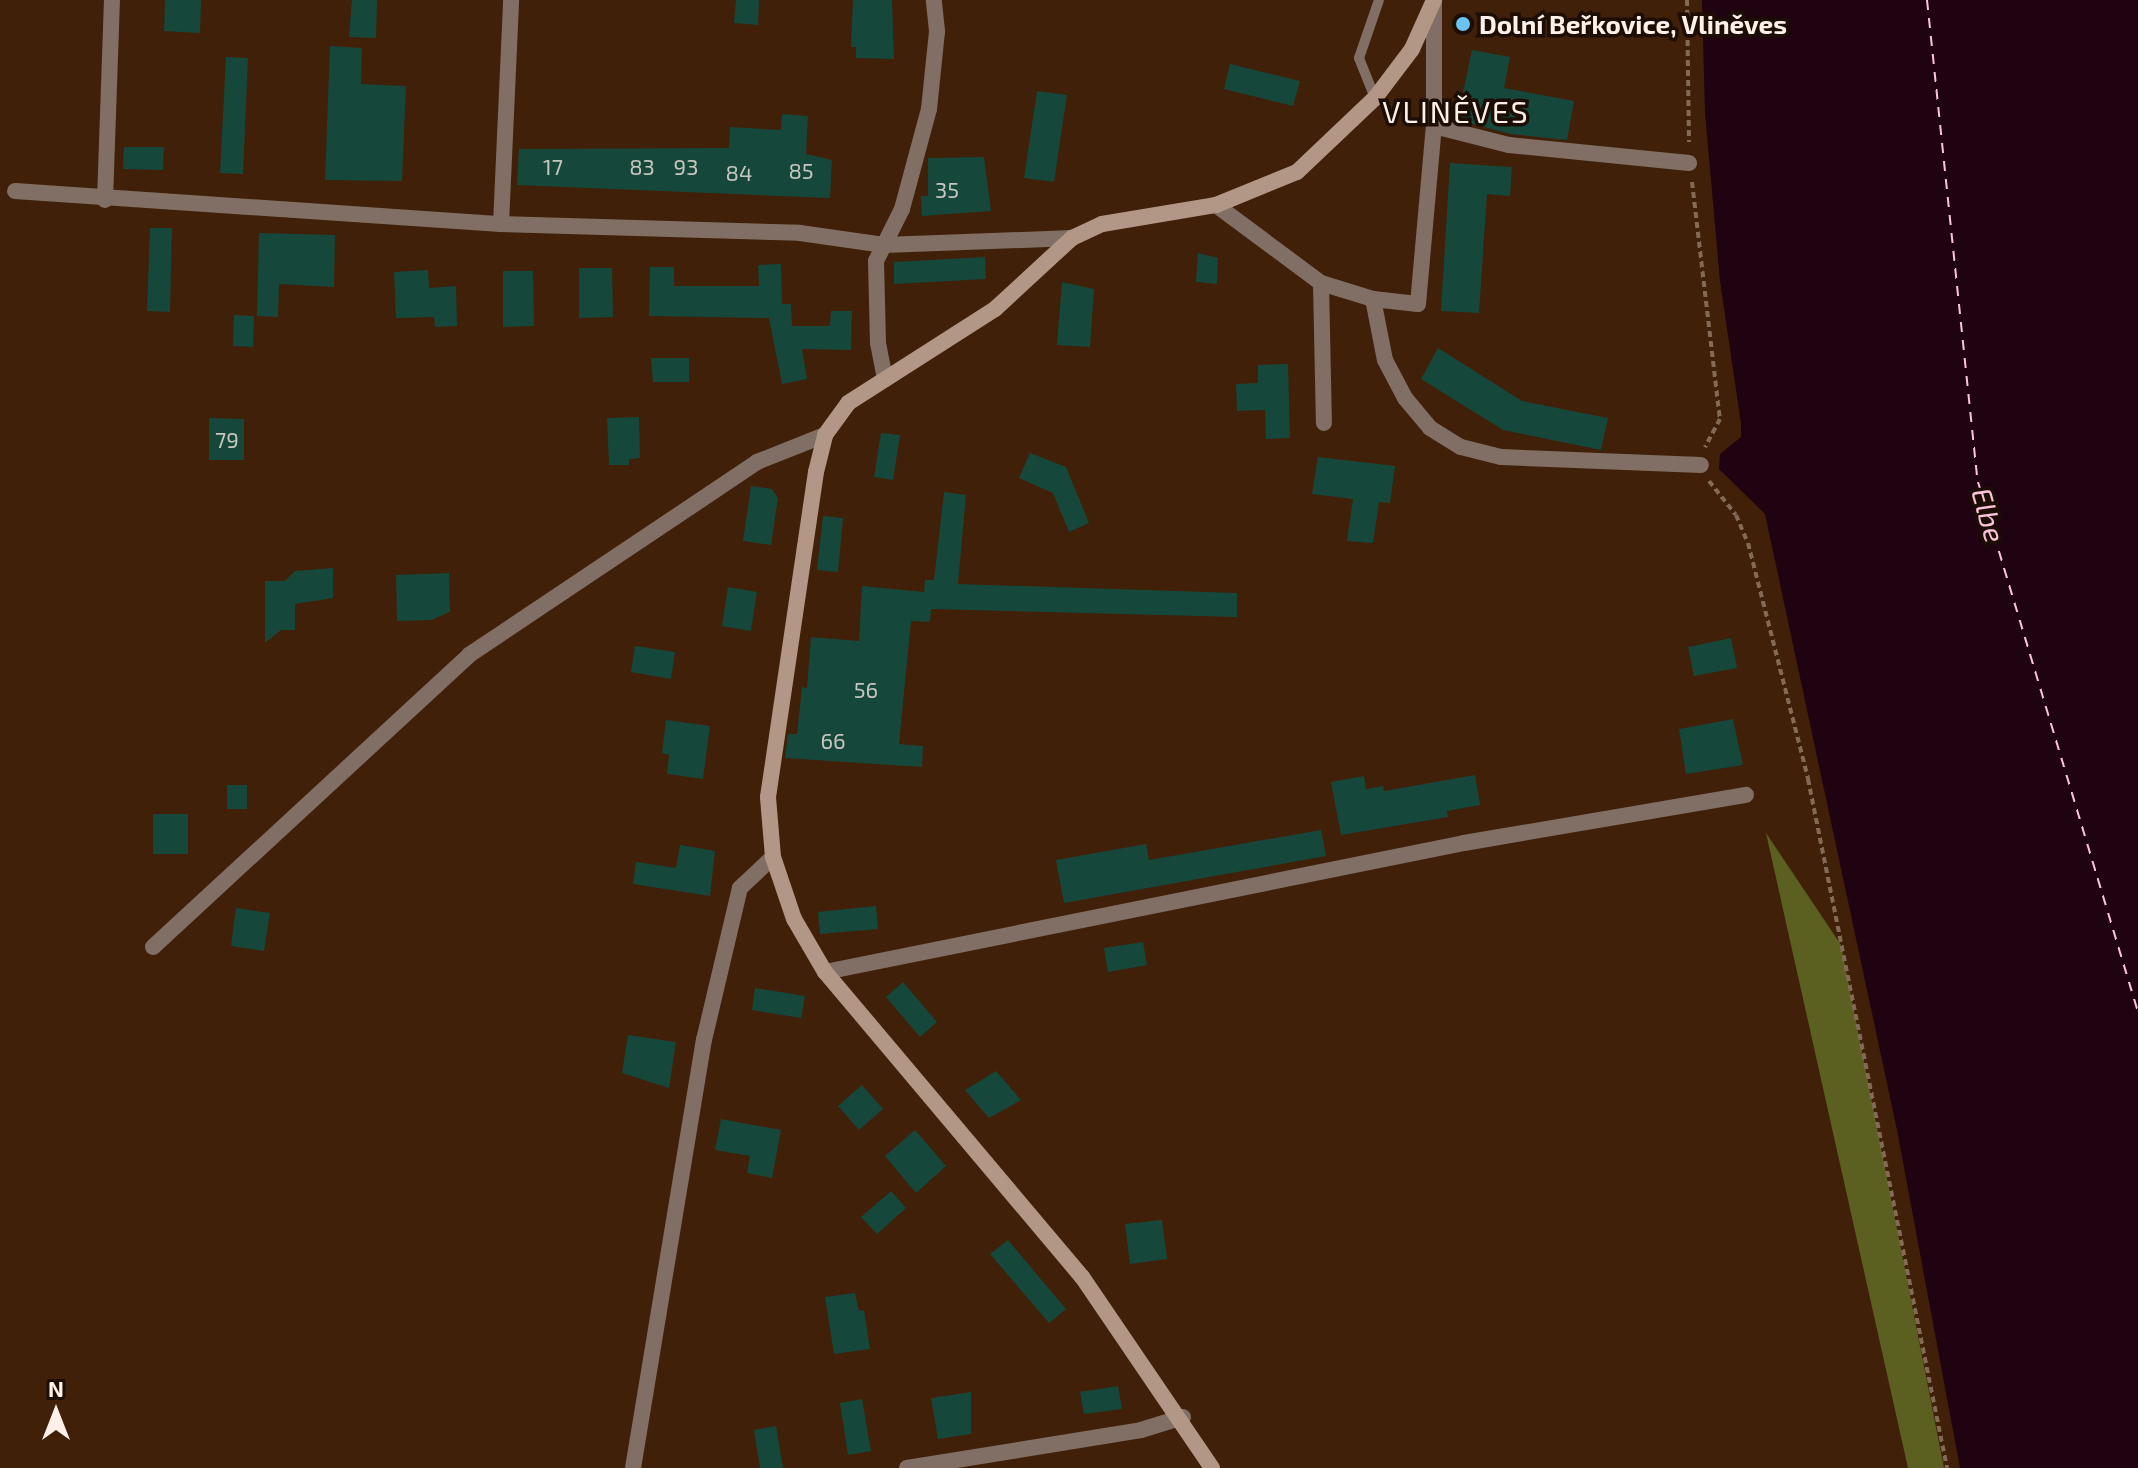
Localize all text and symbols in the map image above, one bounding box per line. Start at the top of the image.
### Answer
place label: Dolní Beřkovice, Vliněves [1479,8,1788,40]
marker: Dolní Beřkovice, Vliněves [1454,15,1472,33]
district label: VLINĚVES [1382,93,1530,129]
house number: 17 [543,154,563,180]
house number: 83 [629,154,655,180]
house number: 93 [674,154,698,180]
house number: 85 [788,158,814,184]
house number: 84 [726,160,752,186]
house number: 35 [935,177,959,203]
house number: 79 [215,427,239,453]
water label: Elbe [1965,484,2013,546]
house number: 56 [854,677,878,703]
house number: 66 [820,728,846,754]
north arrow [16,1372,96,1452]
text: N [48,1375,64,1401]

